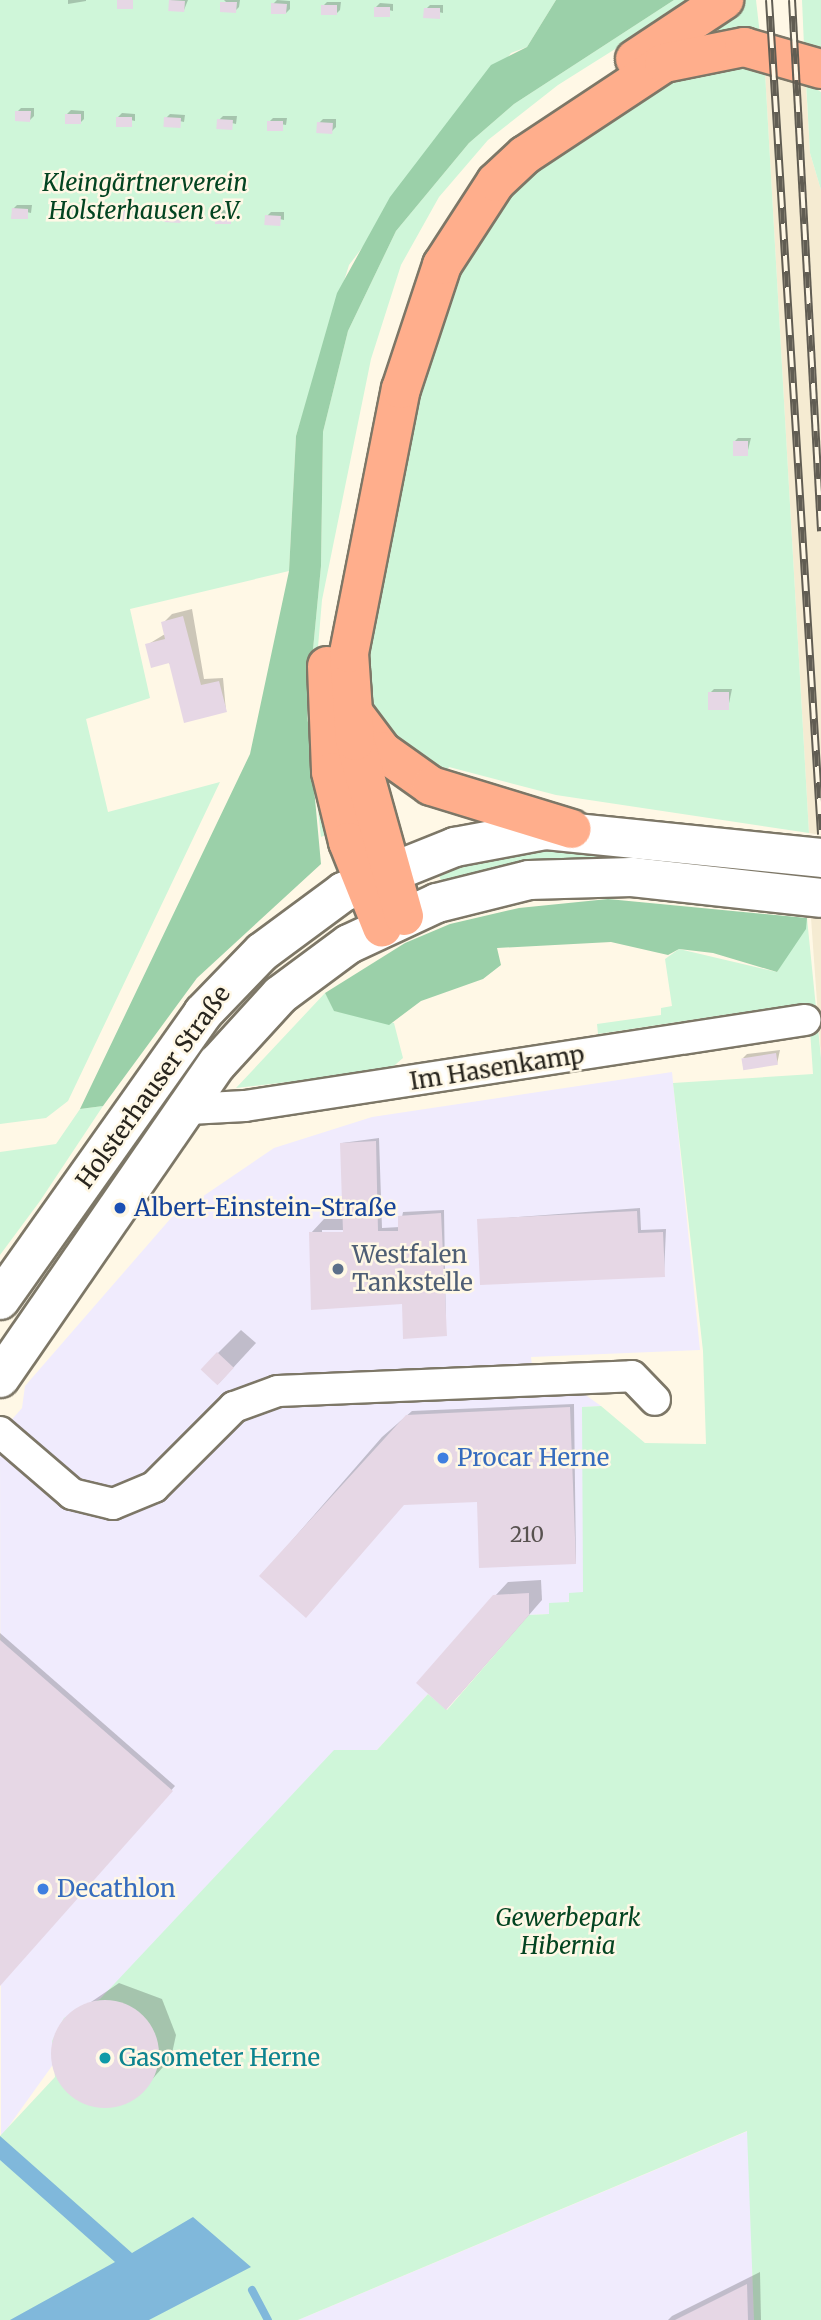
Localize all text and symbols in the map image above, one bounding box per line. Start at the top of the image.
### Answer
park label: Kleingärtnerverein Holsterhausen e.V. [42,169,248,225]
street label: Holsterhauser Straße [70,980,236,1194]
street label: Im Hasenkamp [408,1040,586,1096]
place label: Albert-Einstein-Straße [134,1194,396,1222]
marker: Albert-Einstein-Straße [112,1200,128,1216]
place label: Westfalen Tankstelle [352,1241,473,1297]
marker: Westfalen Tankstelle [330,1261,346,1277]
place label: Procar Herne [457,1444,609,1472]
marker: Procar Herne [435,1450,451,1466]
house number: 210 [510,1522,544,1548]
place label: Decathlon [57,1875,176,1903]
marker: Decathlon [35,1881,51,1897]
park label: Gewerbepark Hibernia [495,1904,641,1960]
place label: Gasometer Herne [119,2044,320,2072]
marker: Gasometer Herne [97,2050,113,2066]

